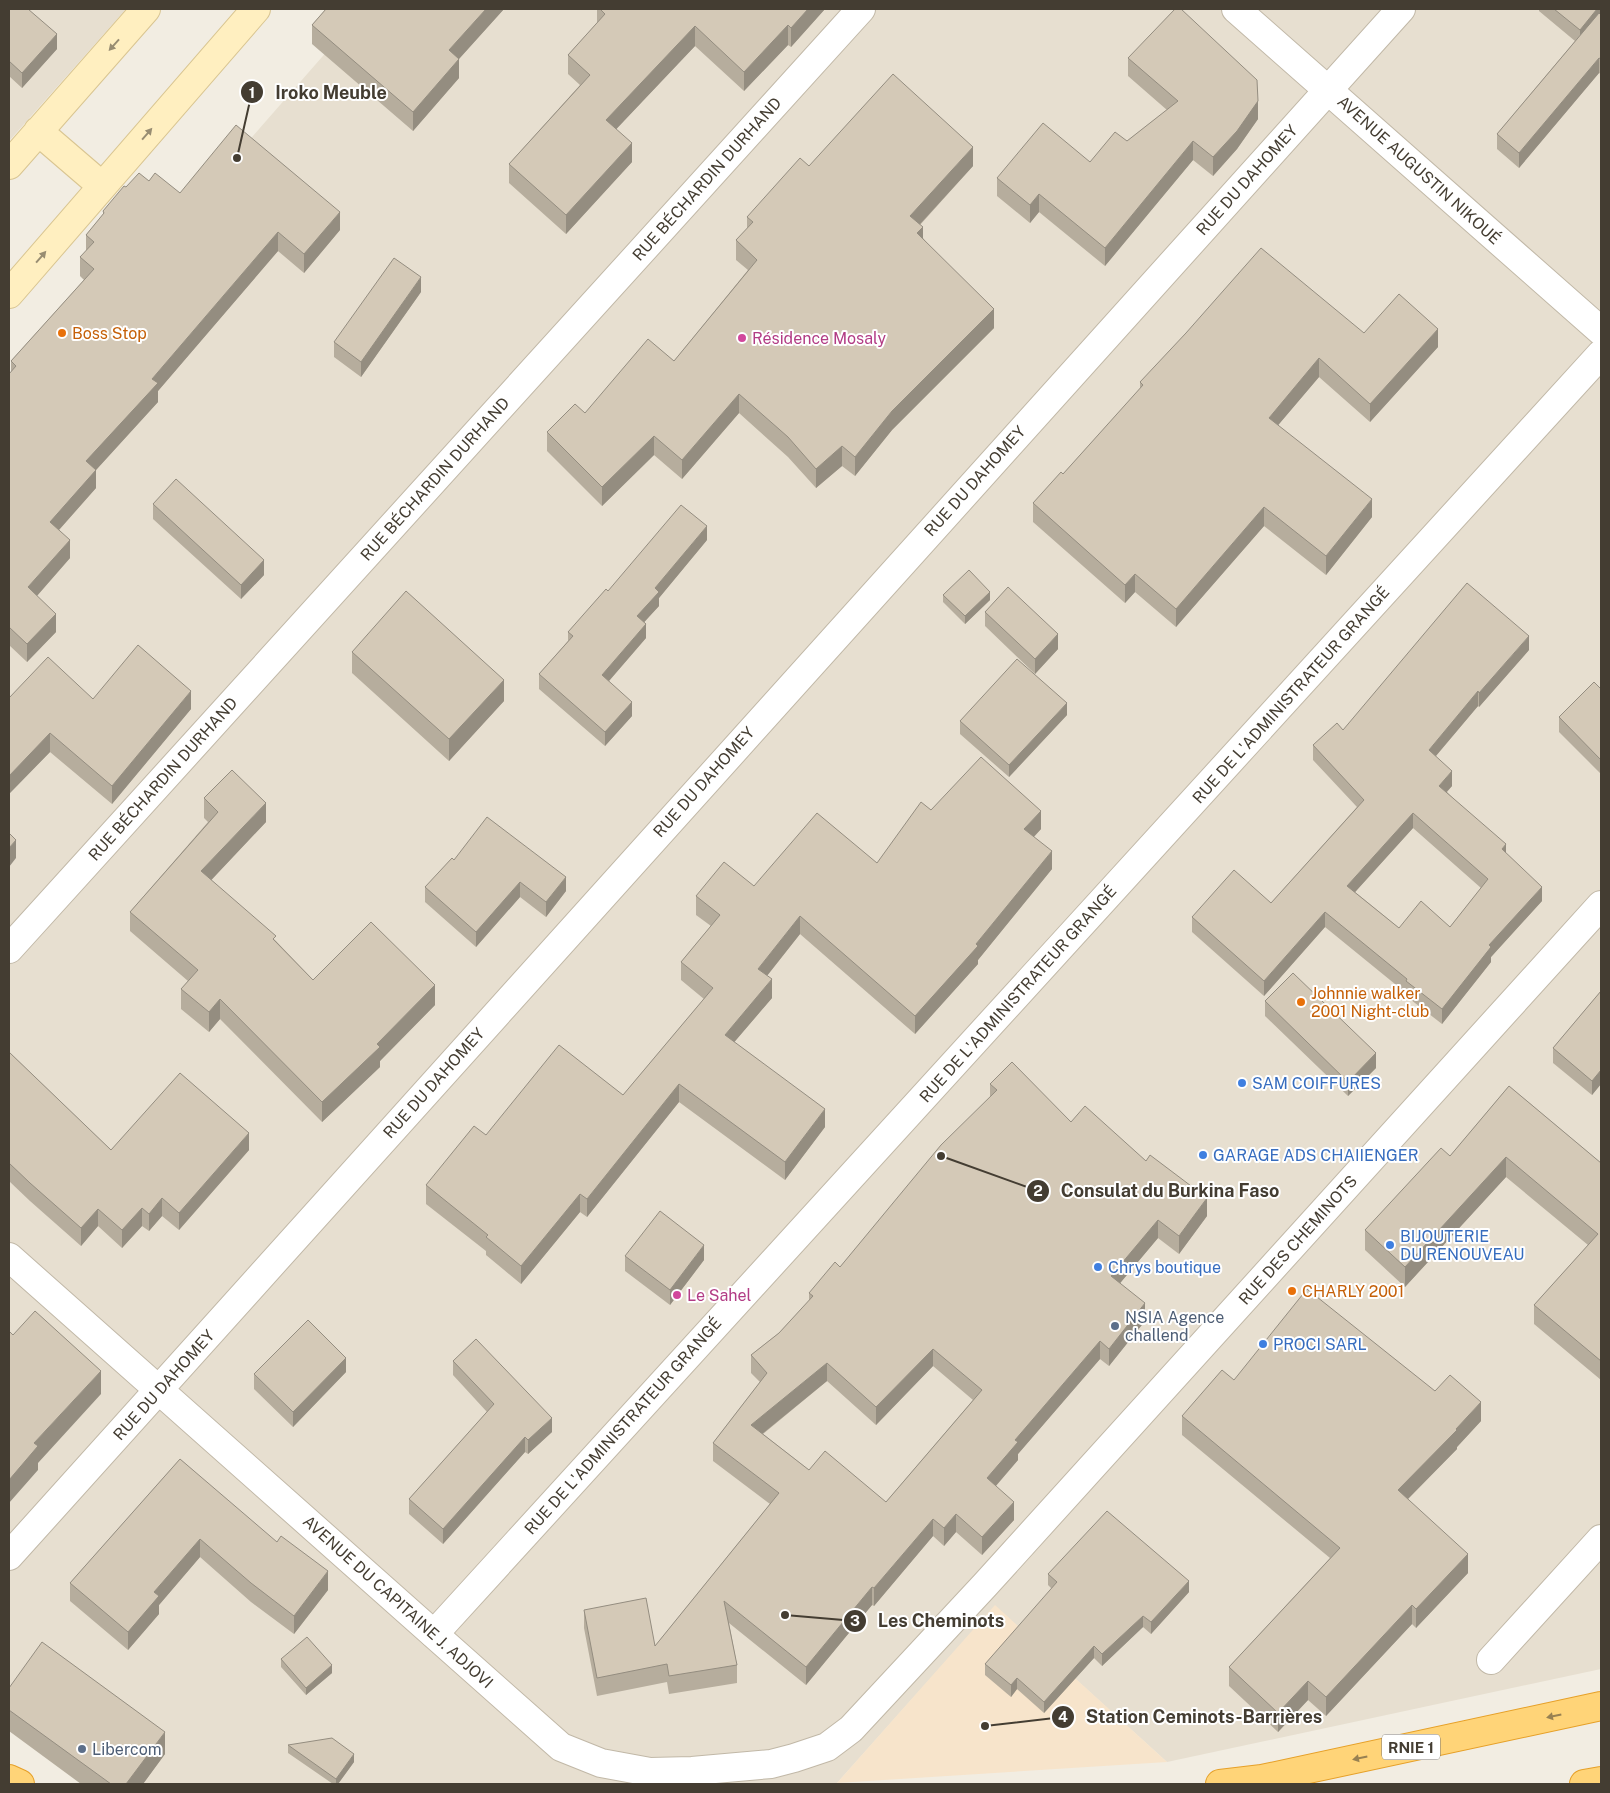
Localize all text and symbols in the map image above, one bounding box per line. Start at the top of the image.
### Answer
one-way arrow [108,39,120,51]
callout: Iroko Meuble [240,76,397,109]
text: Iroko Meuble [275,82,387,103]
text: 1 [249,84,255,101]
street label: AVENUE AUGUSTIN NIKOUÉ [1334,91,1505,248]
street label: RUE BÉCHARDIN DURHAND [628,93,785,265]
street label: RUE DU DAHOMEY [1192,121,1302,239]
one-way arrow [142,128,153,141]
one-way arrow [35,251,46,263]
place label: Boss Stop [72,324,147,343]
marker: Boss Stop [56,327,68,339]
place label: Résidence Mosaly [752,329,887,348]
marker: Résidence Mosaly [736,332,748,344]
street label: RUE BÉCHARDIN DURHAND [356,393,513,565]
street label: RUE DU DAHOMEY [920,422,1030,540]
street label: RUE DE L'ADMINISTRATEUR GRANGÉ [1188,582,1393,807]
street label: RUE BÉCHARDIN DURHAND [84,693,241,865]
street label: RUE DU DAHOMEY [649,723,759,841]
street label: RUE DE L'ADMINISTRATEUR GRANGÉ [915,881,1120,1106]
place label: Johnnie walker 2001 Night-club [1311,984,1429,1021]
marker: Johnnie walker 2001 Night-club [1295,996,1307,1008]
street label: RUE DU DAHOMEY [379,1024,489,1142]
place label: SAM COIFFURES [1252,1074,1381,1093]
marker: SAM COIFFURES [1236,1077,1248,1089]
place label: GARAGE ADS CHAIIENGER [1213,1146,1419,1165]
marker: GARAGE ADS CHAIIENGER [1197,1149,1209,1161]
street label: RUE DES CHEMINOTS [1235,1171,1361,1309]
callout: Consulat du Burkina Faso [1026,1174,1289,1207]
text: Consulat du Burkina Faso [1061,1180,1279,1201]
text: 2 [1033,1182,1043,1199]
place label: BIJOUTERIE DU RENOUVEAU [1400,1227,1524,1264]
marker: BIJOUTERIE DU RENOUVEAU [1384,1239,1396,1251]
place label: Chrys boutique [1108,1258,1221,1277]
marker: Chrys boutique [1092,1261,1104,1273]
place label: CHARLY 2001 [1302,1282,1404,1301]
marker: CHARLY 2001 [1286,1285,1298,1297]
place label: Le Sahel [687,1286,752,1305]
marker: Le Sahel [671,1289,683,1301]
place label: NSIA Agence challend [1125,1308,1224,1345]
street label: RUE DE L'ADMINISTRATEUR GRANGÉ [520,1313,725,1538]
marker: NSIA Agence challend [1109,1320,1121,1332]
street label: RUE DU DAHOMEY [109,1326,219,1444]
place label: PROCI SARL [1273,1335,1367,1354]
marker: PROCI SARL [1257,1338,1269,1350]
street label: AVENUE DU CAPITAINE J. ADJOVI [299,1512,497,1692]
callout: Les Cheminots [842,1604,1014,1637]
text: Les Cheminots [878,1610,1004,1631]
text: 3 [850,1612,860,1629]
callout: Station Ceminots-Barrières [1050,1700,1332,1733]
text: Station Ceminots-Barrières [1086,1706,1322,1727]
text: 4 [1058,1708,1068,1725]
one-way arrow [1545,1713,1561,1721]
road number: RNIE 1 [1382,1734,1440,1760]
place label: Libercom [92,1740,162,1759]
marker: Libercom [76,1743,88,1755]
one-way arrow [1353,1754,1368,1762]

